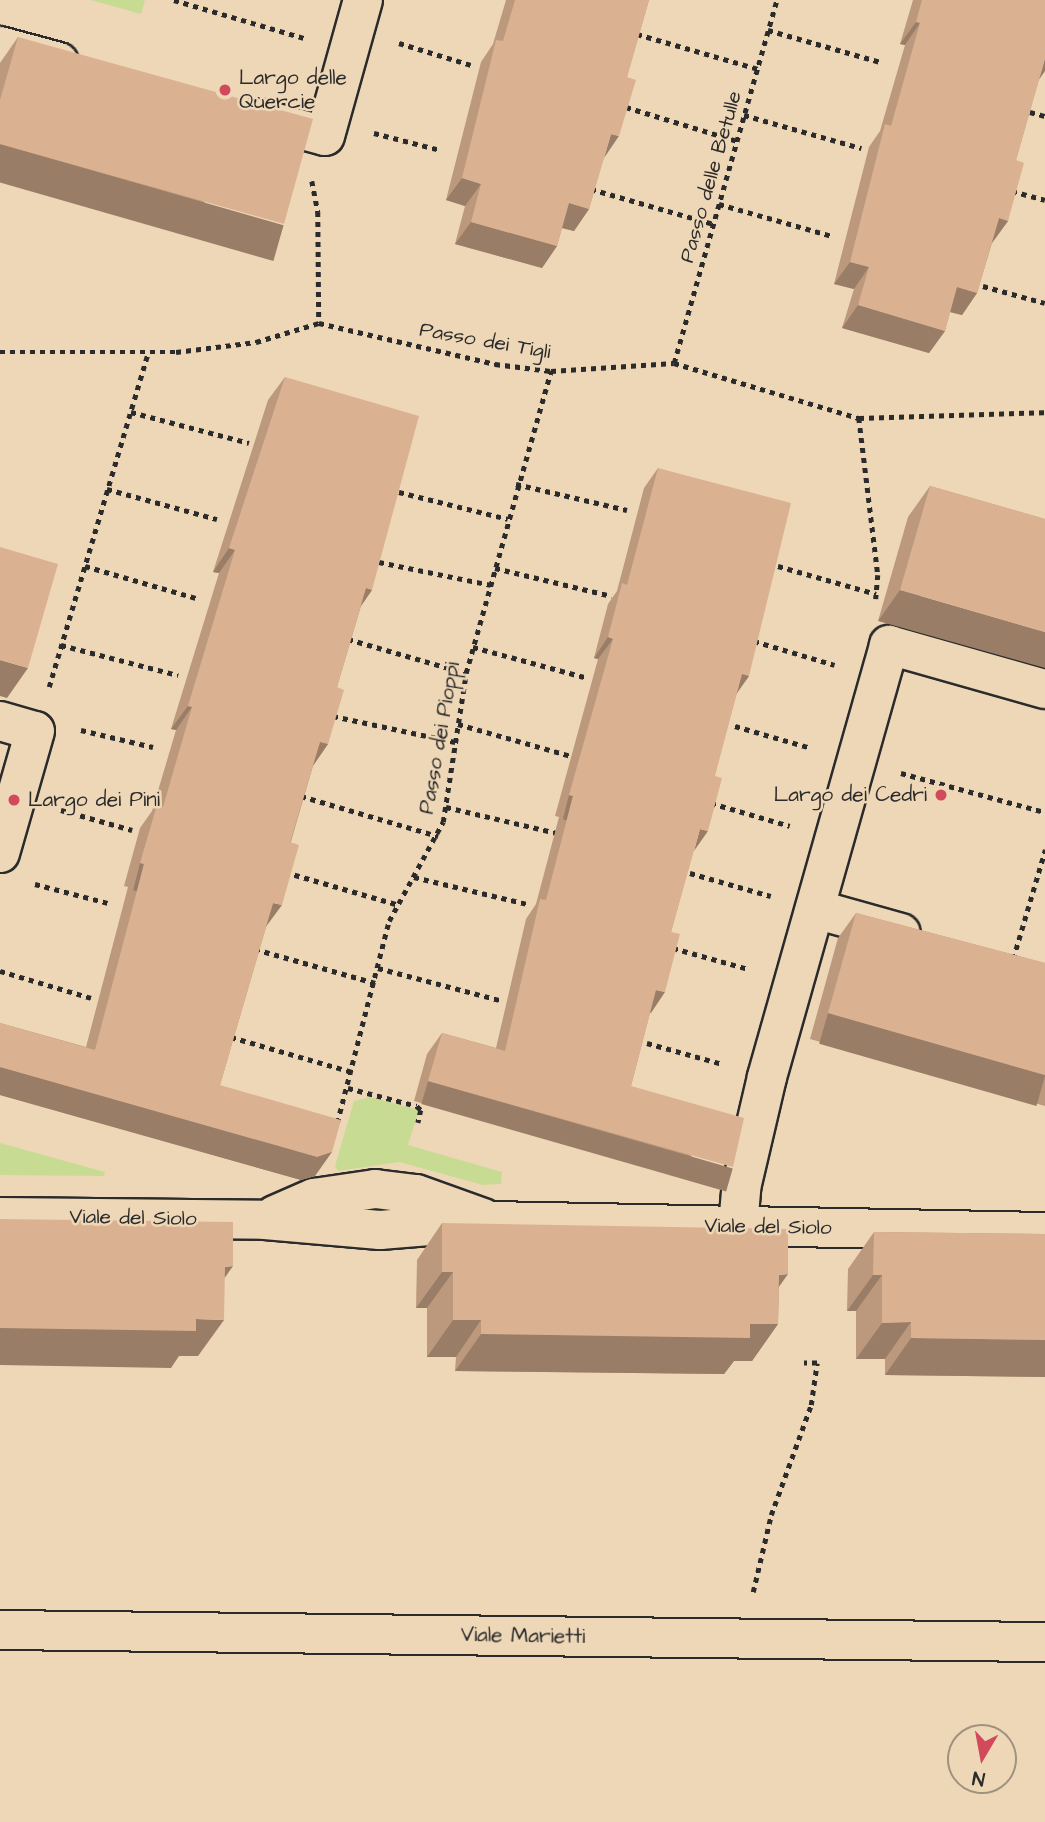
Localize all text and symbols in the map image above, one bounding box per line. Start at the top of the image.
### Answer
place label: Largo delle Quercie [239,65,347,115]
marker: Largo delle Quercie [217,82,233,98]
street label: Passo delle Betulle [674,88,748,266]
street label: Passo dei Tigli [417,317,553,365]
street label: Passo dei Pioppi [414,660,466,816]
place label: Largo dei Cedri [774,782,927,808]
place label: Largo dei Pini [28,787,160,813]
marker: Largo dei Cedri [933,787,949,803]
marker: Largo dei Pini [6,792,22,808]
street label: Viale del Siolo [69,1204,197,1232]
street label: Viale del Siolo [704,1213,832,1241]
street label: Viale Marietti [461,1622,585,1650]
north arrow [947,1724,1017,1794]
text: N [970,1764,987,1793]

